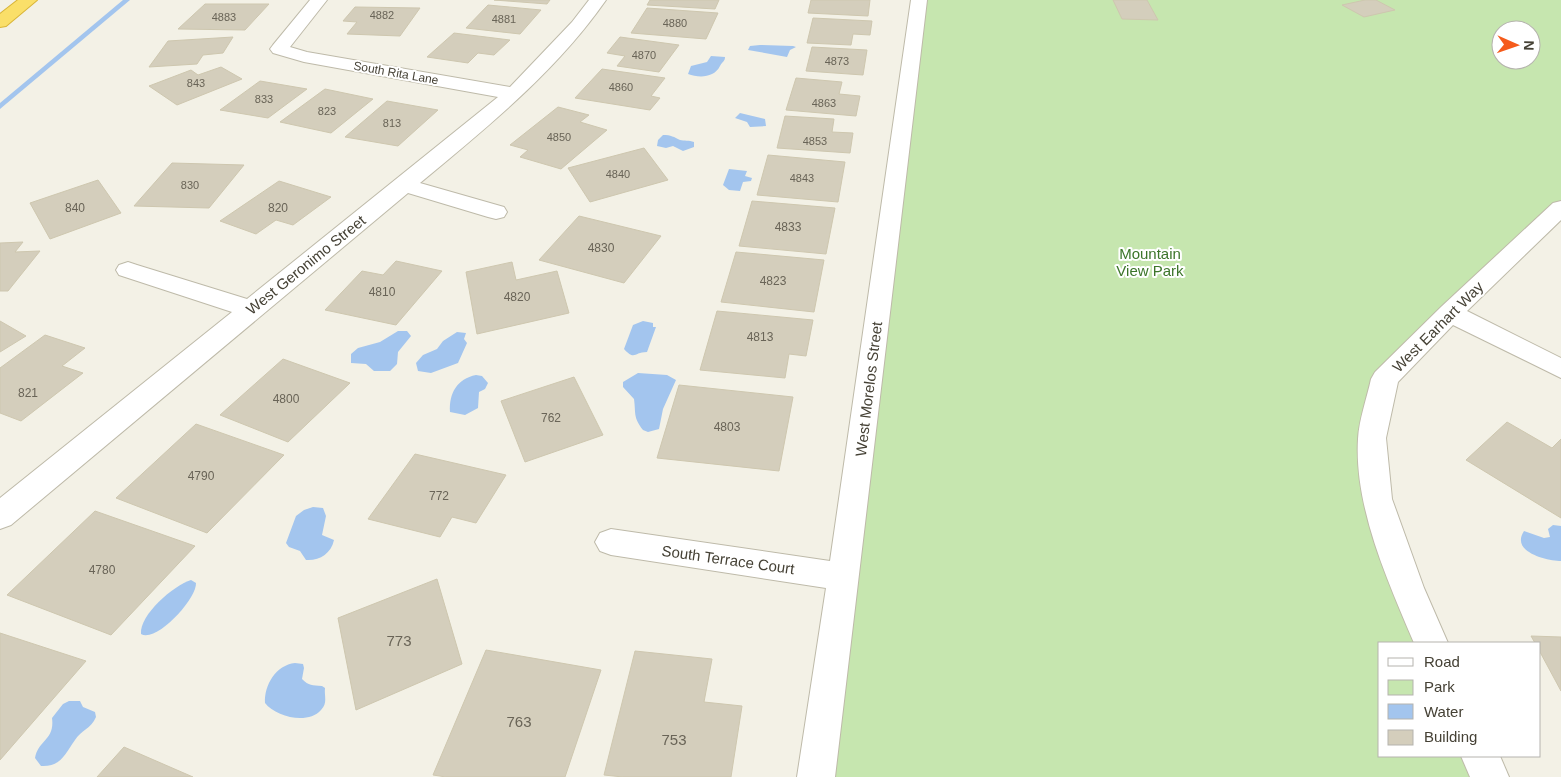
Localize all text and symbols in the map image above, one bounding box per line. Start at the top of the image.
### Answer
house number: 4882 [370,9,394,21]
house number: 4883 [212,11,236,23]
house number: 4881 [492,13,516,25]
house number: 4880 [663,17,687,29]
north arrow [1491,20,1541,70]
text: N [1521,40,1537,51]
house number: 4870 [632,49,656,61]
house number: 4873 [825,55,849,67]
street label: South Rita Lane [352,59,440,87]
house number: 843 [187,77,205,89]
house number: 4860 [609,81,633,93]
house number: 833 [255,93,273,105]
house number: 4863 [812,97,836,109]
house number: 823 [318,105,336,117]
house number: 813 [383,117,401,129]
house number: 4850 [547,131,571,143]
house number: 4853 [803,135,827,147]
house number: 4840 [606,168,630,180]
house number: 4843 [790,172,814,184]
house number: 830 [181,179,199,191]
house number: 840 [65,201,85,215]
house number: 820 [268,201,288,215]
street label: West Geronimo Street [243,211,369,318]
house number: 4833 [775,220,802,234]
house number: 4830 [588,241,615,255]
park label: Mountain View Park [1116,245,1184,279]
house number: 4823 [760,274,787,288]
street label: West Earhart Way [1389,278,1487,375]
house number: 4810 [369,285,396,299]
house number: 4820 [504,290,531,304]
street label: West Morelos Street [852,320,885,457]
house number: 4813 [747,330,774,344]
house number: 821 [18,386,38,400]
house number: 4800 [273,392,300,406]
house number: 762 [541,411,561,425]
house number: 4803 [714,420,741,434]
house number: 4790 [188,469,215,483]
house number: 772 [429,489,449,503]
street label: South Terrace Court [661,542,796,577]
house number: 4780 [89,563,116,577]
house number: 773 [386,632,412,649]
legend [1378,642,1541,757]
text: Road [1424,653,1460,670]
text: Park [1424,678,1455,695]
text: Water [1424,703,1463,720]
house number: 763 [506,713,532,730]
text: Building [1424,728,1477,745]
house number: 753 [661,731,687,748]

